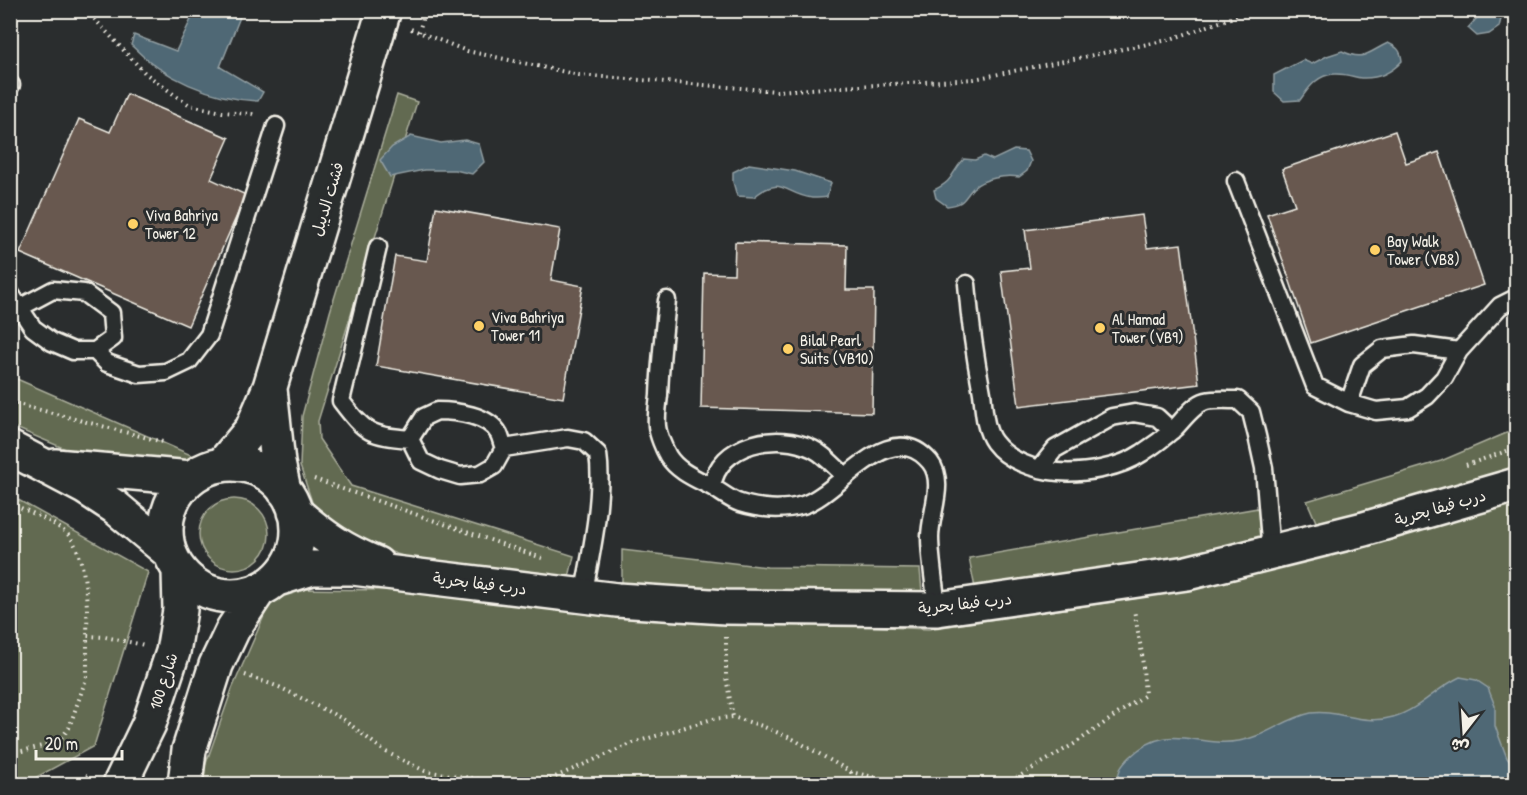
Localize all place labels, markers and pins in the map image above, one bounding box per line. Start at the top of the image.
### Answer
place label: Viva Bahriya Tower 12 [145,204,218,244]
marker: Viva Bahriya Tower 12 [126,217,140,231]
place label: Bay Walk Tower (VB8) [1387,230,1460,270]
marker: Bay Walk Tower (VB8) [1368,243,1382,257]
place label: Viva Bahriya Tower 11 [491,306,564,346]
place label: Al Hamad Tower (VB9) [1112,308,1184,348]
marker: Viva Bahriya Tower 11 [472,319,486,333]
marker: Al Hamad Tower (VB9) [1093,321,1107,335]
place label: Bilal Pearl Suits (VB10) [800,329,874,369]
marker: Bilal Pearl Suits (VB10) [781,342,795,356]

